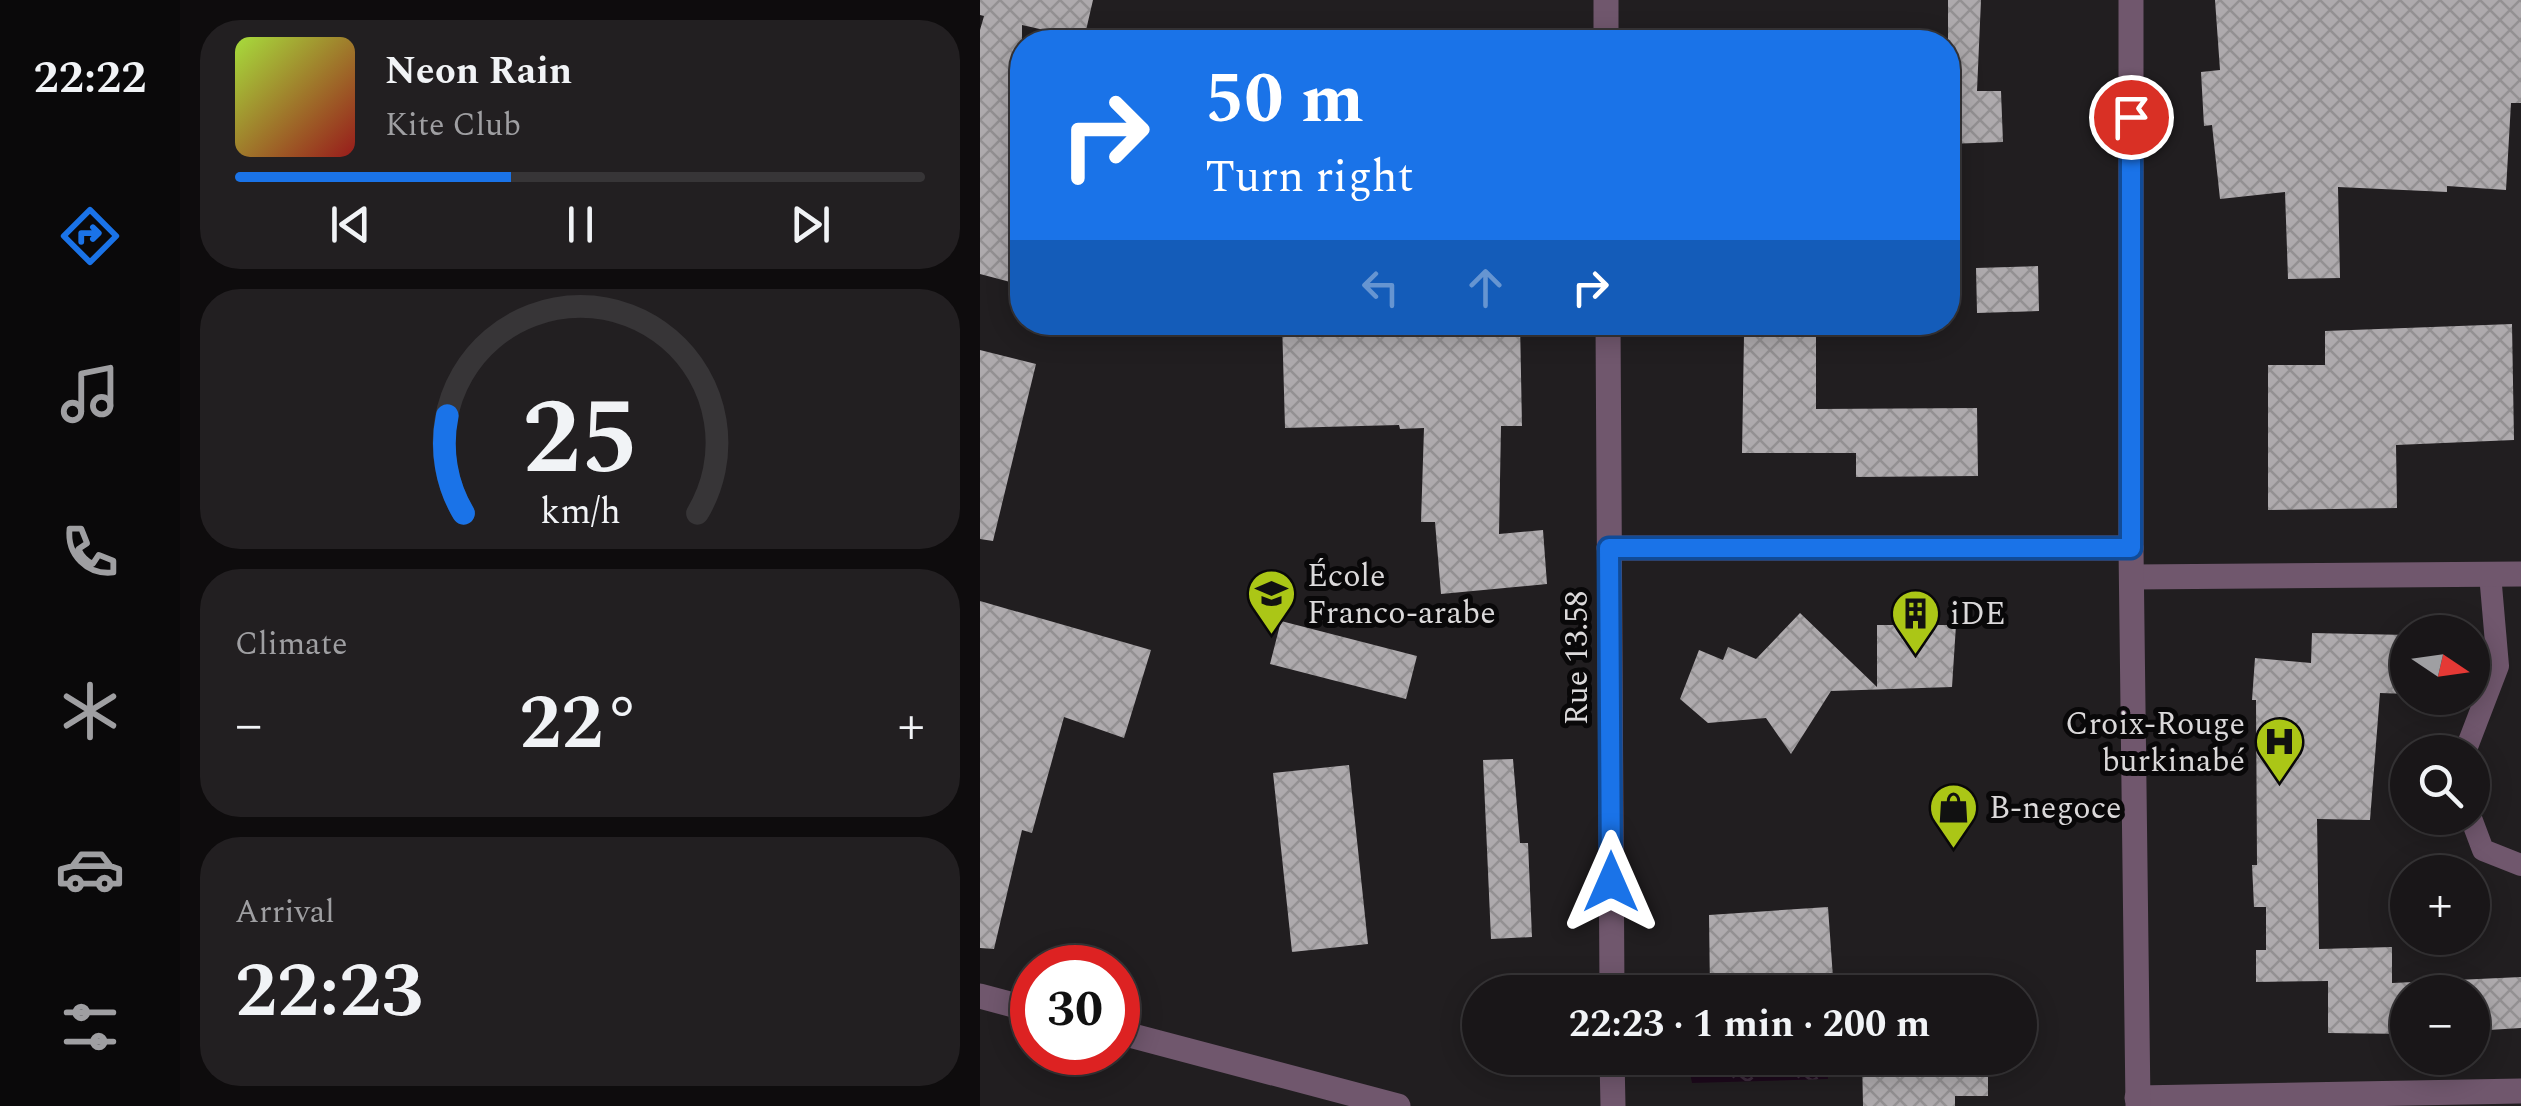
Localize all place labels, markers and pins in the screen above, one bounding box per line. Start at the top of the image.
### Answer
pin [2089,75,2174,160]
place label: École Franco-arabe [1307,552,1496,638]
school or university icon: École Franco-arabe [1246,568,1298,636]
building icon: iDE [1889,588,1941,656]
place label: iDE [1950,590,2006,639]
place label: Croix-Rouge burkinabé [2065,700,2245,786]
hospital icon: Croix-Rouge burkinabé [2254,716,2306,784]
shop icon: B-negoce [1928,782,1980,850]
place label: B-negoce [1989,784,2122,833]

